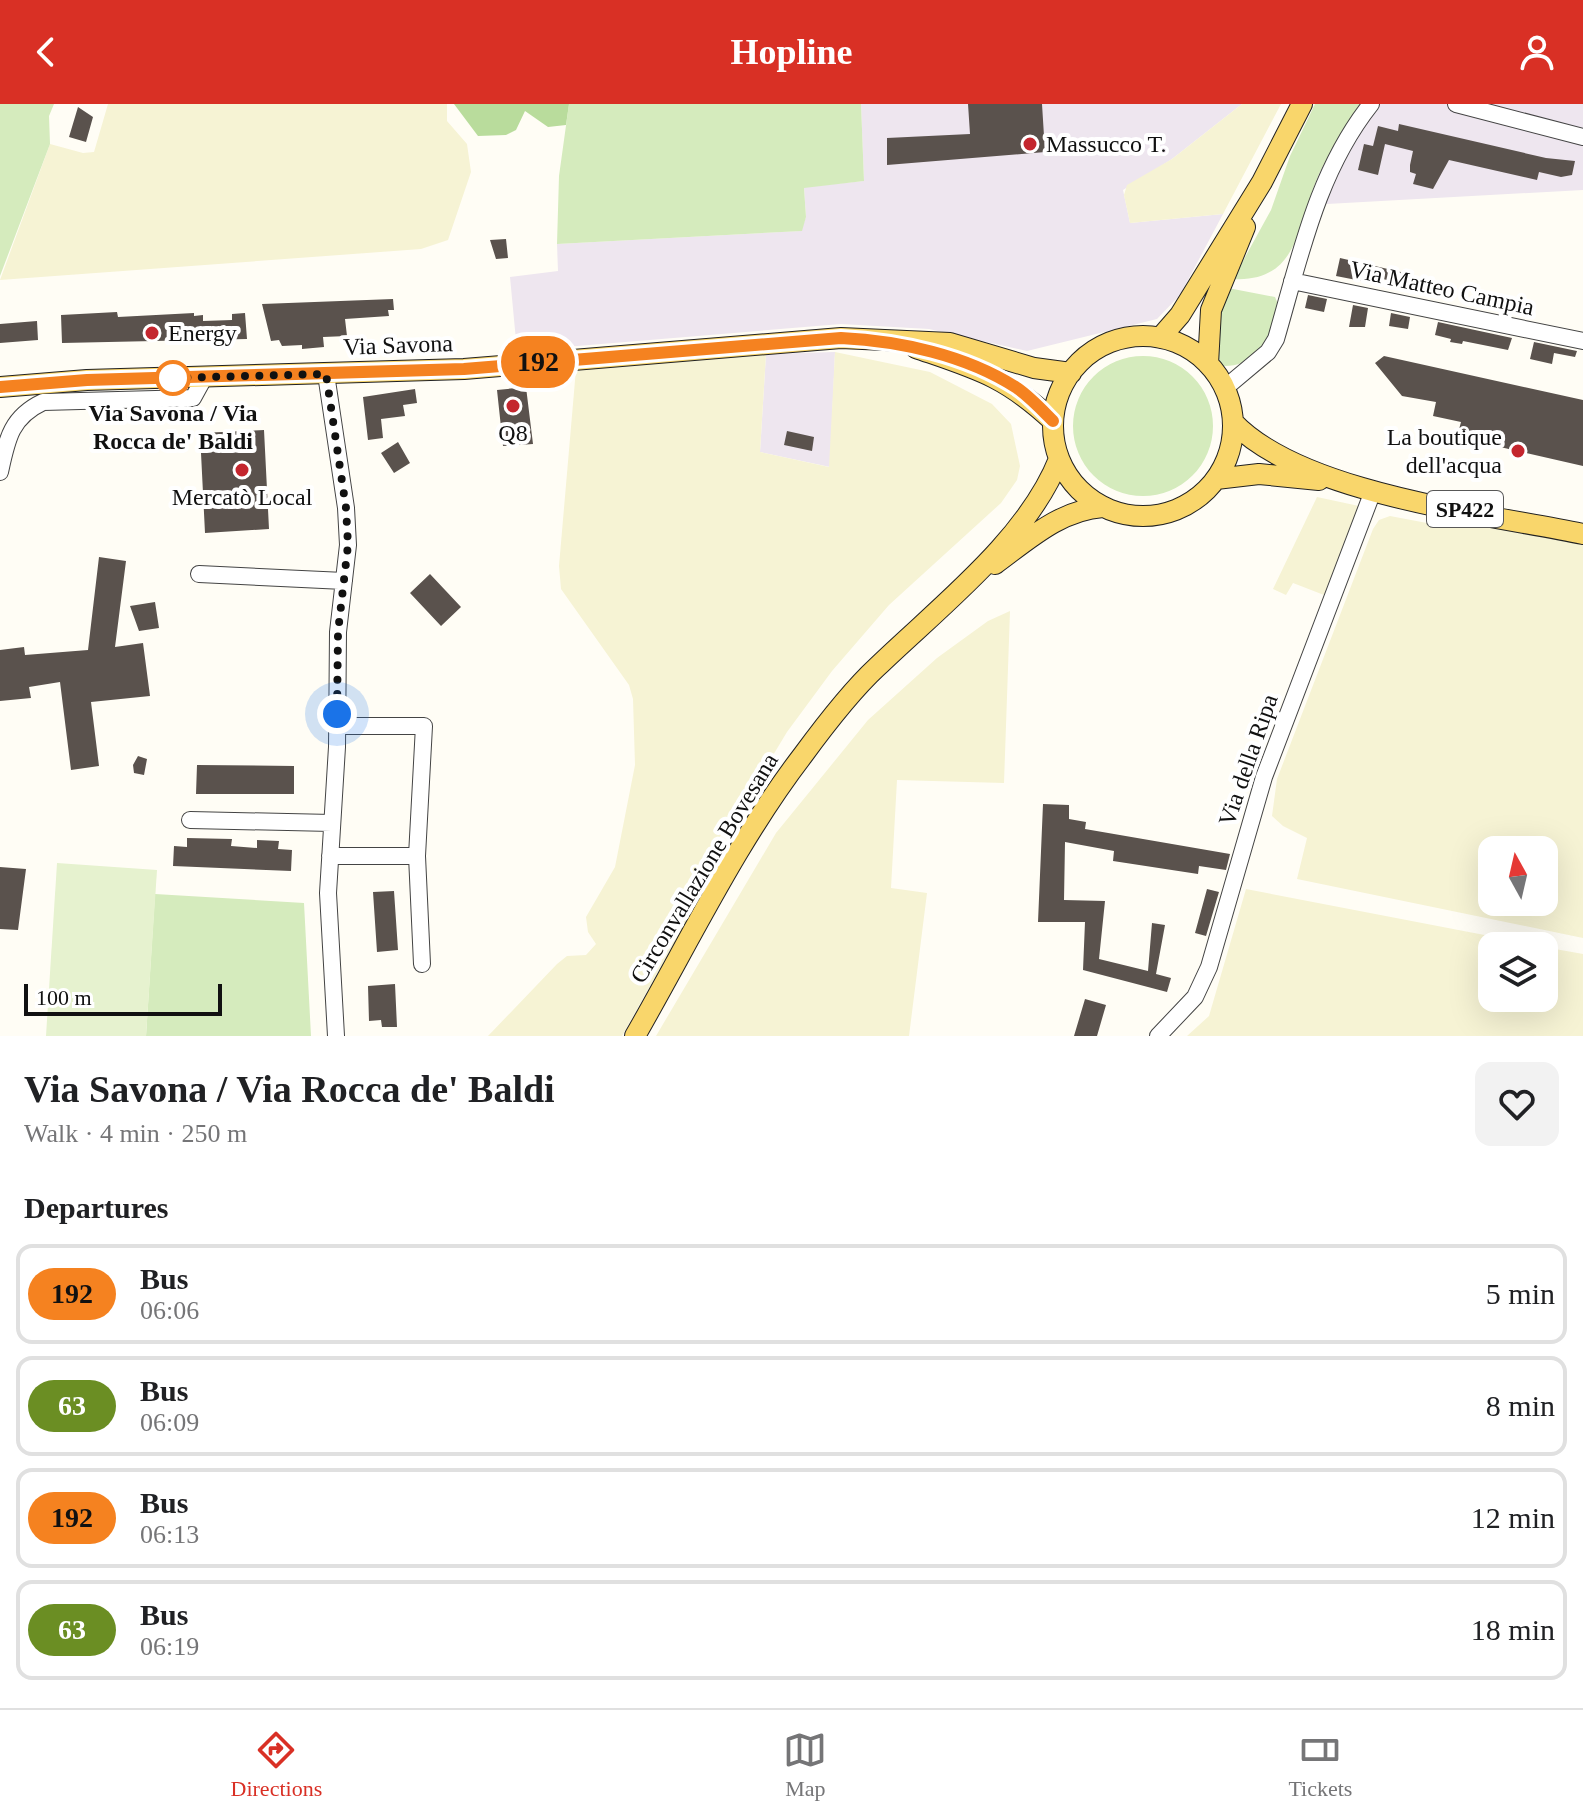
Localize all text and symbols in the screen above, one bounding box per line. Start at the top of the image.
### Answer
icon: back [24,30,68,74]
icon: person [1515,30,1559,74]
text: Hopline [730,32,853,72]
place label: Massucco T. [1046,131,1166,157]
marker: Massucco T. [1021,135,1039,153]
street label: Via Matteo Campia [1347,256,1537,320]
place label: Energy [168,320,237,346]
marker: Energy [143,324,161,342]
street label: Via Savona [343,330,454,360]
line badge: 192 [492,336,584,388]
text: 192 [517,346,559,377]
marker: Via Savona / Via Rocca de' Baldi [156,361,190,395]
marker: Q8 [504,397,522,415]
place label: Via Savona / Via Rocca de' Baldi [88,400,258,454]
place label: Q8 [498,420,528,446]
place label: La boutique dell'acqua [1387,424,1502,478]
marker: La boutique dell'acqua [1509,442,1527,460]
marker: Mercatò Local [233,461,251,479]
place label: Mercatò Local [172,484,313,510]
road number: SP422 [1427,491,1503,527]
street label: Via della Ripa [1213,691,1283,829]
your location [317,694,357,734]
street label: Circonvallazione Bovesana [625,748,783,988]
north arrow [1478,836,1558,916]
map controls [1478,836,1558,1012]
button: layers [1478,932,1558,1012]
scale bar [24,980,222,1016]
text: 100 m [36,985,92,1010]
button: heart [1475,1062,1559,1146]
text: Via Savona / Via Rocca de' Baldi [24,1068,555,1110]
text: Walk · 4 min · 250 m [24,1119,247,1148]
text: Departures [24,1191,168,1224]
text: Bus [140,1262,188,1295]
text: 5 min [1486,1277,1555,1310]
text: 192 [51,1278,93,1309]
text: 06:06 [140,1296,199,1325]
text: Bus [140,1374,188,1407]
text: 8 min [1486,1389,1555,1422]
text: 63 [58,1390,86,1421]
text: 06:09 [140,1408,199,1437]
text: Bus [140,1486,188,1519]
text: 12 min [1471,1501,1555,1534]
text: 192 [51,1502,93,1533]
text: 06:13 [140,1520,199,1549]
text: Bus [140,1598,188,1631]
text: 18 min [1471,1613,1555,1646]
text: 63 [58,1614,86,1645]
text: 06:19 [140,1632,199,1661]
tab: Directions [231,1728,322,1802]
tab: Map [783,1728,827,1802]
tab: Tickets [1288,1728,1352,1802]

